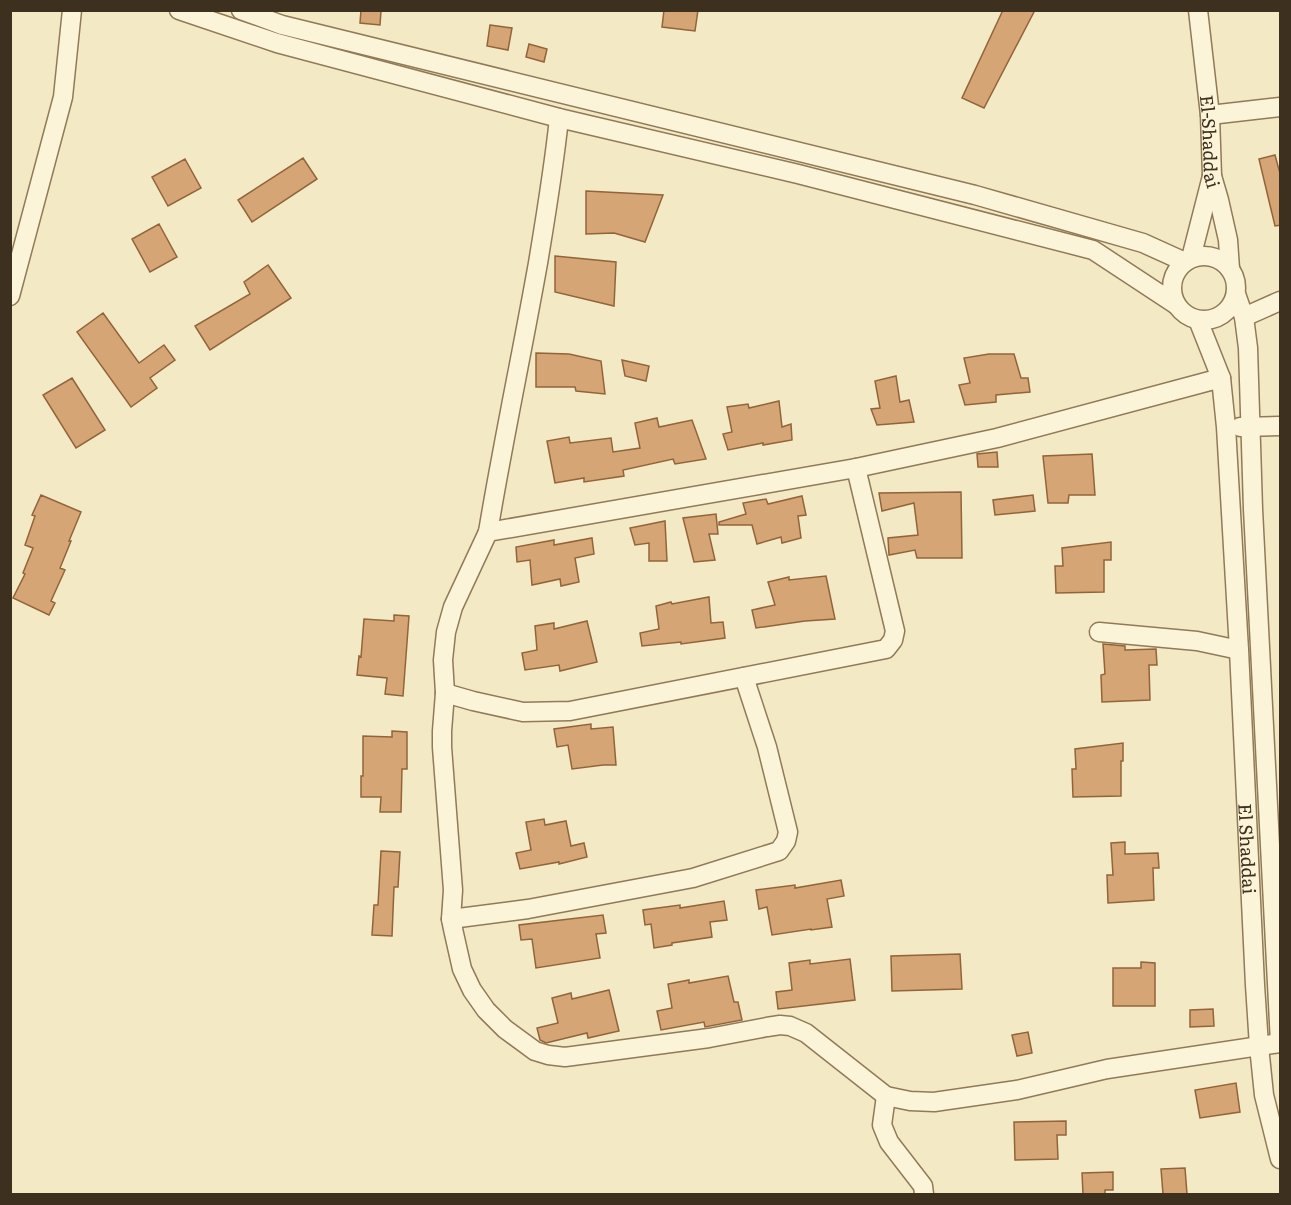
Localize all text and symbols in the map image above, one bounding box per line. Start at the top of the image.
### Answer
street label: El-Shaddai [1194,93,1228,191]
street label: El Shaddai [1233,803,1264,895]

